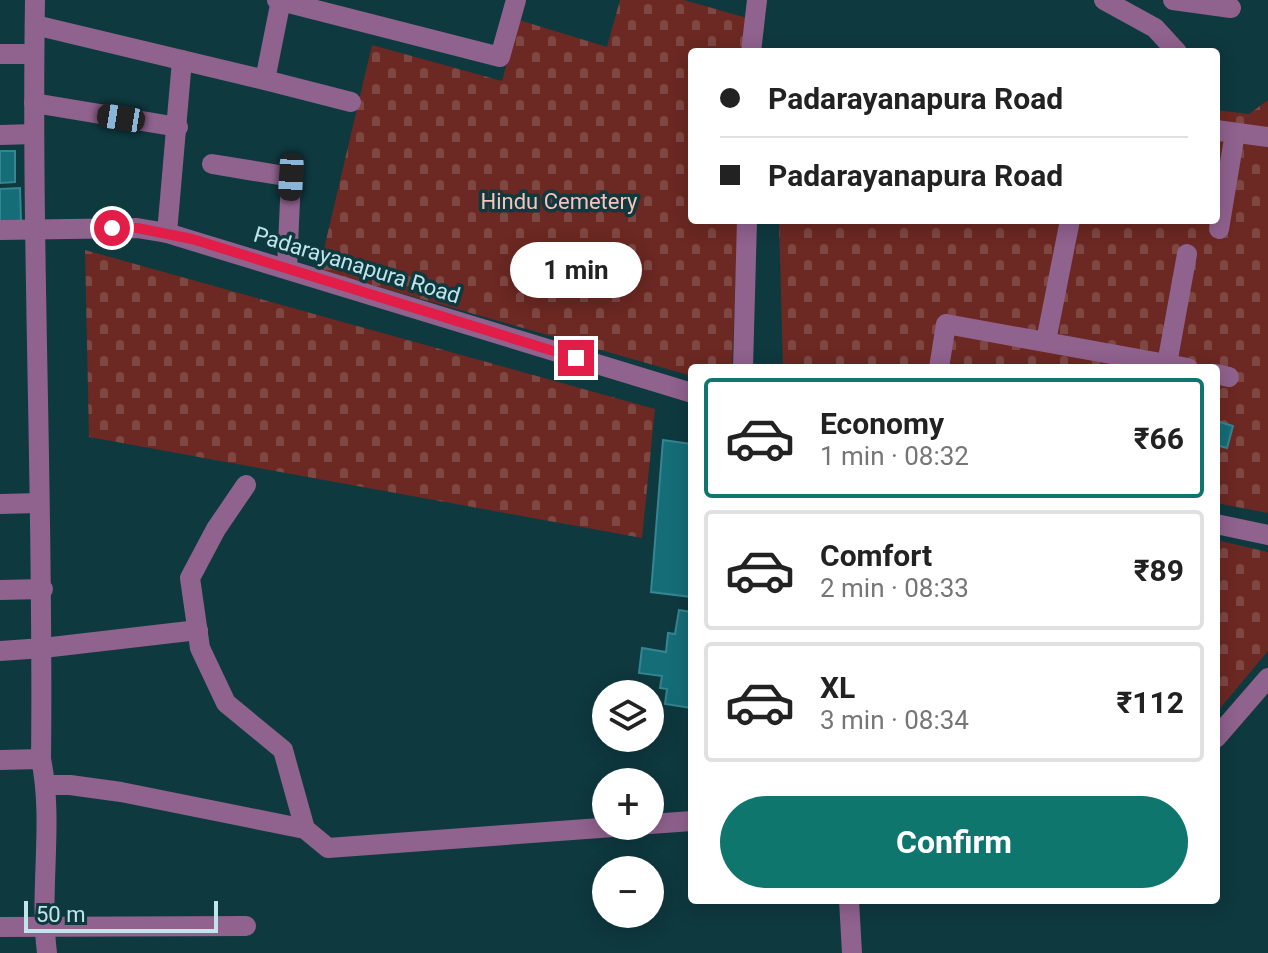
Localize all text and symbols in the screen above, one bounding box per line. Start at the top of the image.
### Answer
text: Padarayanapura Road [768,81,1063,116]
car [95,102,147,134]
car [278,152,304,202]
text: Padarayanapura Road [768,158,1063,193]
park label: Hindu Cemetery [480,189,638,214]
route start [94,210,130,246]
street label: Padarayanapura Road [251,222,463,308]
callout: 1 min [510,242,642,298]
text: 1 min [543,255,609,285]
route end [558,340,594,376]
icon: car [724,402,796,474]
text: Economy [820,406,944,441]
text: ₹66 [1134,421,1184,456]
text: 1 min · 08:32 [820,441,969,471]
icon: car [724,534,796,606]
text: Comfort [820,538,932,573]
text: ₹89 [1134,553,1184,588]
text: 2 min · 08:33 [820,573,969,603]
icon: car [724,666,796,738]
text: XL [820,670,855,705]
map controls [592,680,664,928]
button: layers [592,680,664,752]
text: ₹112 [1117,685,1184,720]
text: 3 min · 08:34 [820,705,969,735]
button: + [592,768,664,840]
button: Confirm [720,796,1188,888]
button: − [592,856,664,928]
scale bar [24,897,218,933]
text: 50 m [36,902,85,927]

